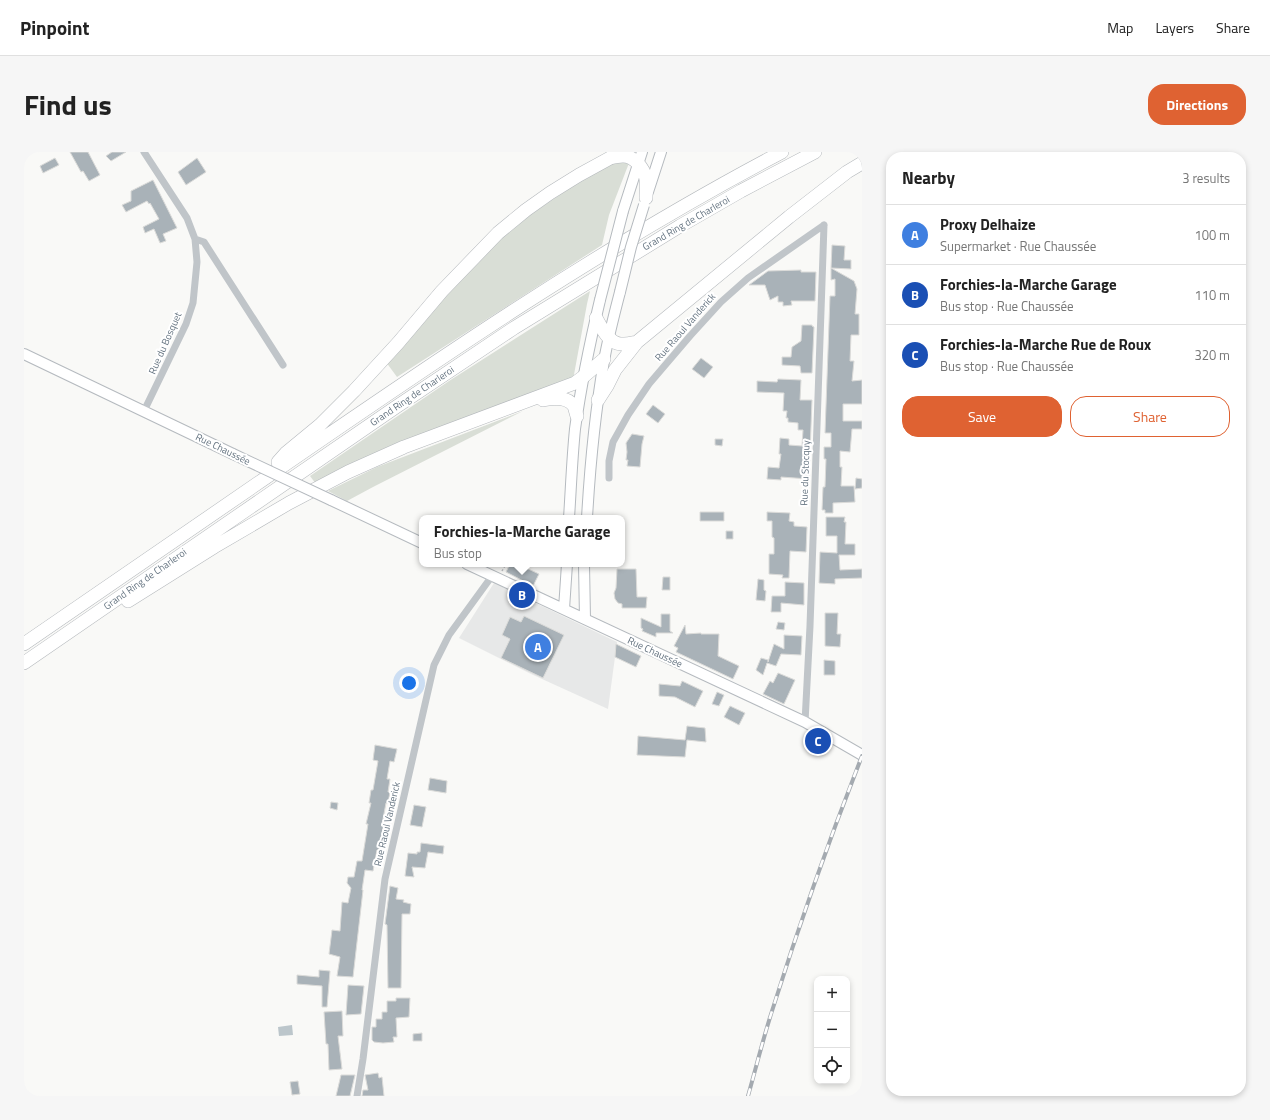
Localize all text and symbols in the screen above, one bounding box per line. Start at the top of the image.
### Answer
text: Pinpoint [20,13,89,42]
text: Map [1107,17,1133,38]
text: Layers [1155,17,1194,38]
text: Share [1216,17,1250,38]
text: Find us [24,83,112,126]
button: Directions [1148,84,1246,125]
text: Nearby [902,165,955,191]
text: 3 results [1182,168,1230,188]
street label: Grand Ring de Charleroi [640,192,732,254]
text: Proxy Delhaize [940,213,1036,236]
text: A [911,225,919,245]
text: 100 m [1194,225,1230,245]
text: Supermarket · Rue Chaussée [940,236,1096,256]
text: Forchies-la-Marche Garage [940,273,1117,296]
text: B [911,285,919,305]
text: 110 m [1194,285,1230,305]
street label: Rue Raoul Vanderick [651,289,719,364]
text: Bus stop · Rue Chaussée [940,296,1074,316]
street label: Rue du Bosquet [145,309,186,377]
text: Forchies-la-Marche Rue de Roux [940,333,1151,356]
text: C [911,345,919,365]
text: 320 m [1194,345,1230,365]
text: Bus stop · Rue Chaussée [940,356,1074,376]
street label: Grand Ring de Charleroi [367,362,457,430]
button: Save [902,396,1062,437]
button: Share [1070,396,1230,437]
street label: Rue Chaussée [193,429,253,469]
street label: Rue du Stocquy [796,440,814,506]
popup [419,515,625,567]
text: Forchies-la-Marche Garage [434,520,610,543]
text: Bus stop [434,543,482,563]
street label: Grand Ring de Charleroi [100,545,190,613]
pin: B [509,580,535,610]
pin: A [525,632,551,662]
street label: Rue Chaussée [625,633,685,671]
your location [399,673,419,693]
pin: C [805,726,831,756]
street label: Rue Raoul Vanderick [370,780,404,868]
map controls [814,976,850,1084]
button: + [814,976,850,1012]
button: − [814,1012,850,1048]
button: locate [814,1048,850,1084]

